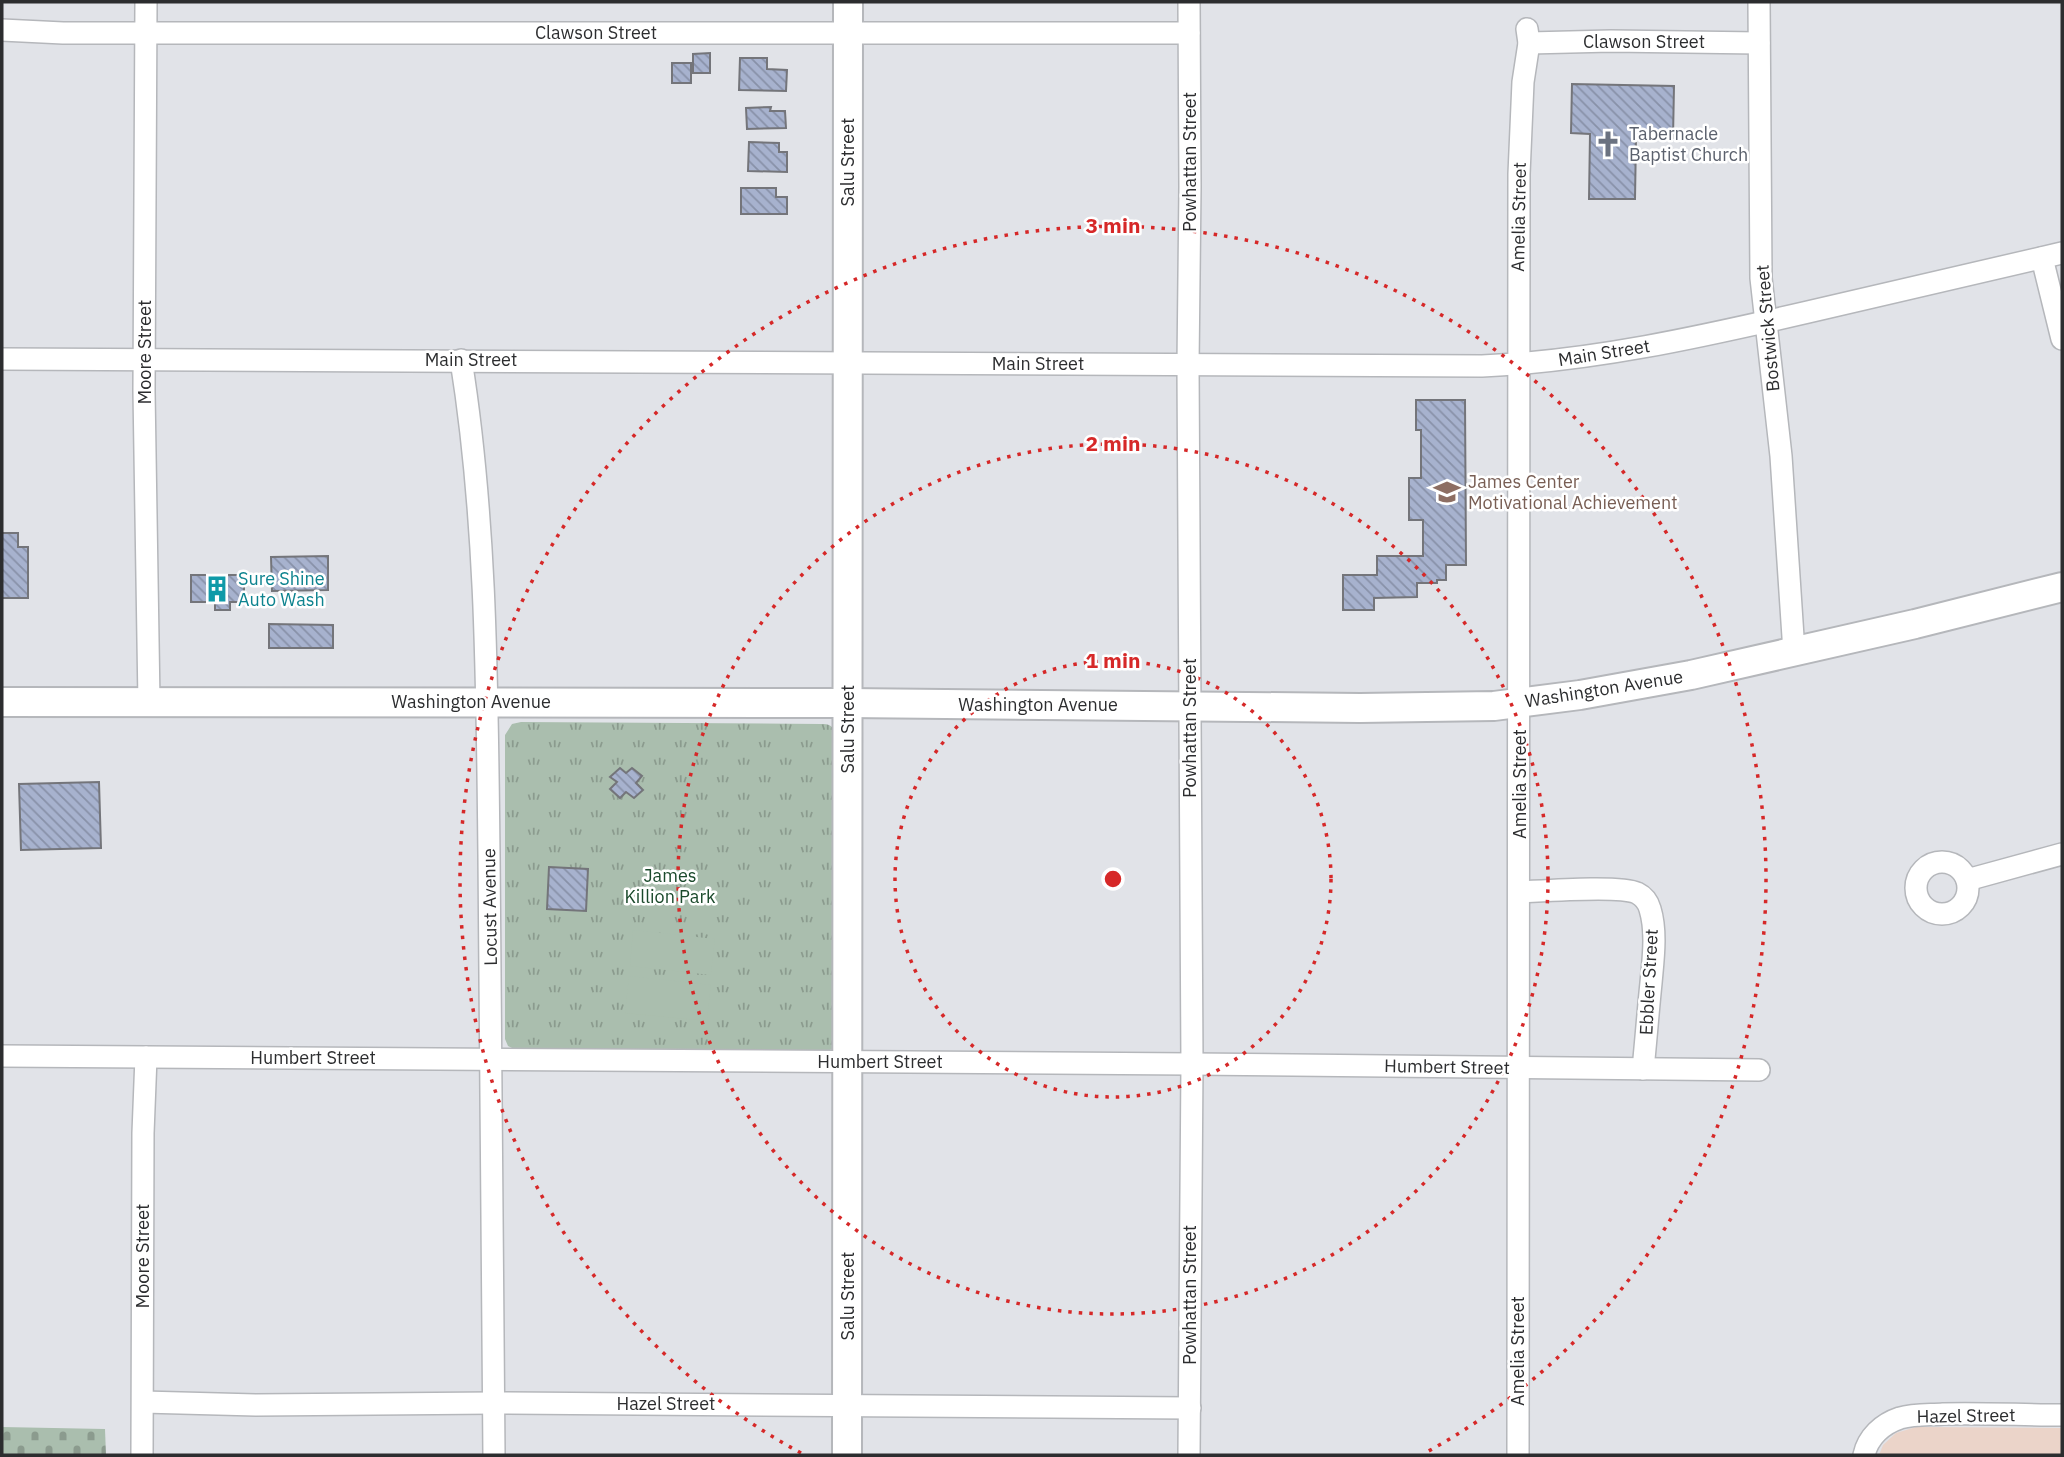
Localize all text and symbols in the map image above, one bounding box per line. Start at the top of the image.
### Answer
street label: Clawson Street [535,21,657,44]
street label: Clawson Street [1583,30,1705,53]
street label: Powhattan Street [1178,92,1201,232]
street label: Salu Street [836,118,859,206]
place label: Tabernacle Baptist Church [1629,122,1748,166]
church icon: Tabernacle Baptist Church [1593,129,1623,159]
street label: Amelia Street [1506,162,1531,272]
text: 3 min [1086,211,1140,239]
street label: Bostwick Street [1750,264,1785,392]
street label: Moore Street [133,300,156,404]
street label: Main Street [1556,334,1651,371]
street label: Main Street [425,348,517,371]
street label: Main Street [992,352,1084,375]
text: 2 min [1086,429,1140,457]
place label: James Center Motivational Achievement [1468,470,1677,514]
school or university icon: James Center Motivational Achievement [1432,477,1462,507]
place label: Sure Shine Auto Wash [238,567,325,611]
building icon: Sure Shine Auto Wash [202,574,232,604]
text: 1 min [1086,646,1140,674]
street label: Powhattan Street [1178,658,1201,798]
street label: Washington Avenue [1523,665,1685,712]
street label: Salu Street [836,685,859,773]
street label: Washington Avenue [391,690,551,713]
street label: Washington Avenue [958,693,1118,716]
street label: Amelia Street [1508,729,1531,839]
street label: Locust Avenue [477,848,502,966]
park label: James Killion Park [624,864,716,908]
centre of rings [1101,867,1125,891]
street label: Ebbler Street [1634,928,1663,1036]
street label: Humbert Street [250,1046,376,1069]
street label: Humbert Street [817,1050,943,1073]
street label: Humbert Street [1384,1054,1510,1079]
street label: Moore Street [131,1204,154,1308]
street label: Powhattan Street [1178,1225,1201,1365]
street label: Salu Street [836,1252,859,1340]
street label: Amelia Street [1506,1296,1529,1406]
street label: Hazel Street [617,1392,715,1415]
street label: Hazel Street [1916,1403,2016,1428]

